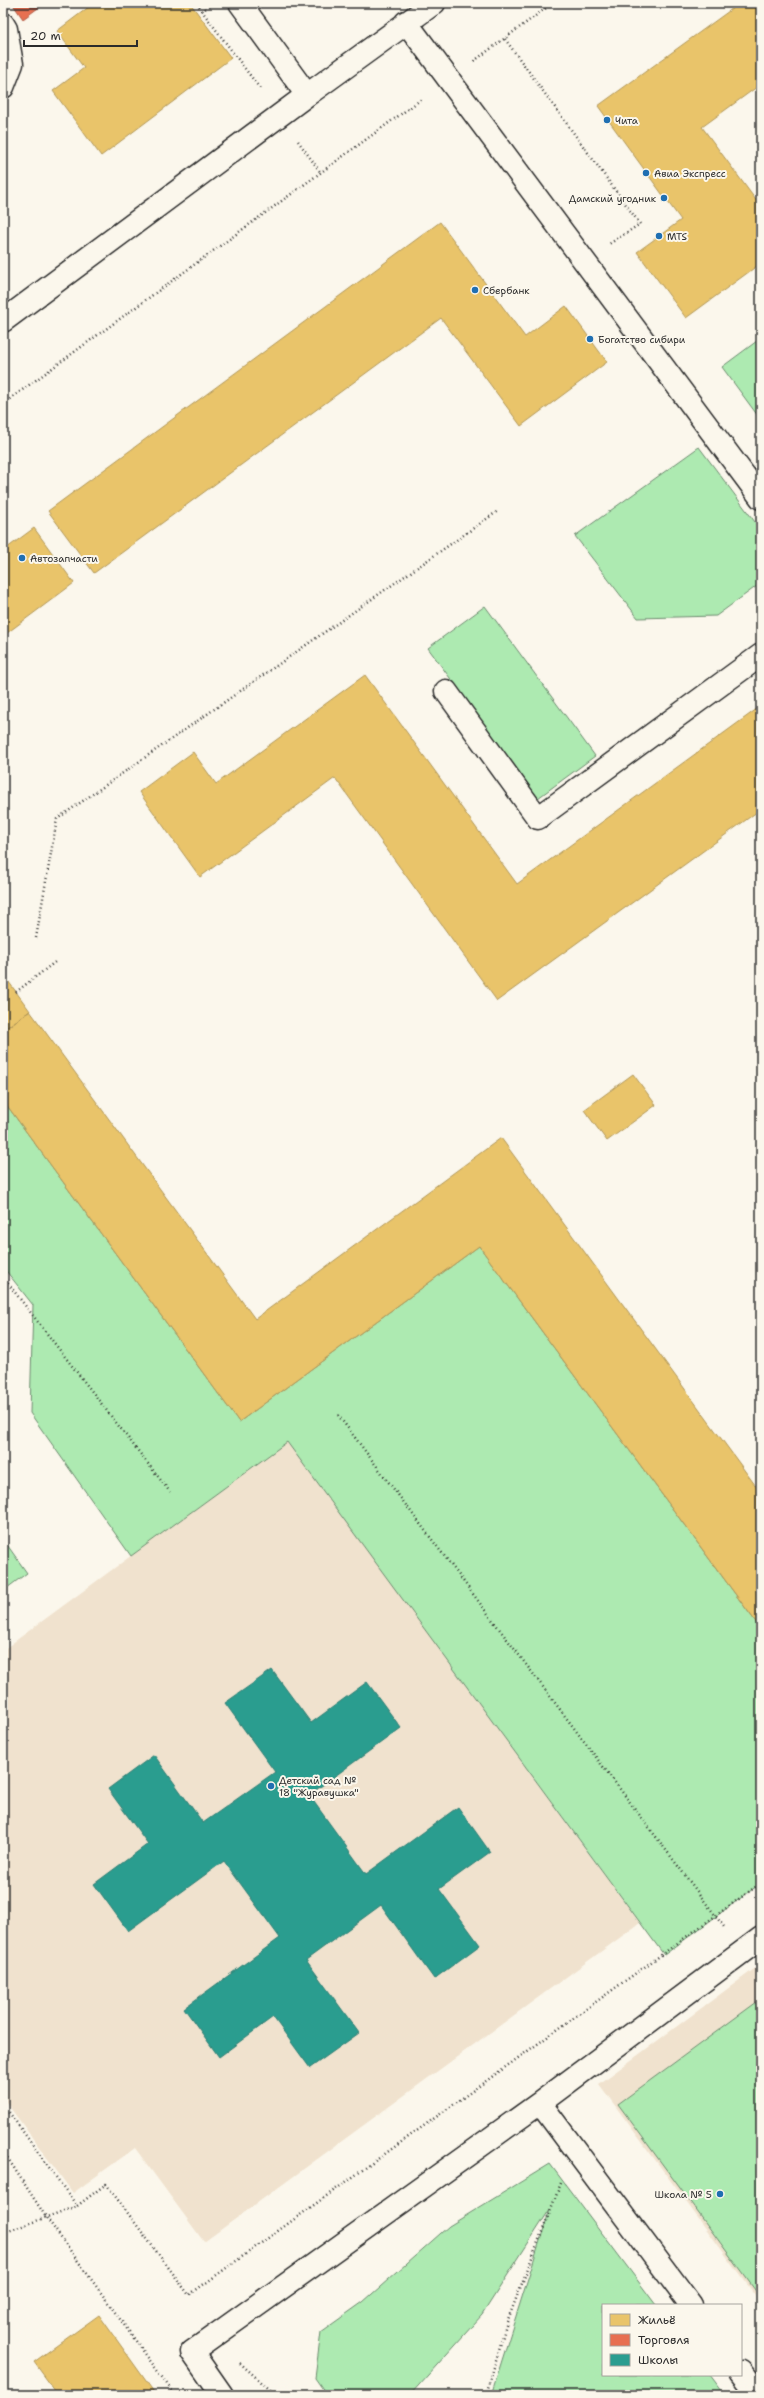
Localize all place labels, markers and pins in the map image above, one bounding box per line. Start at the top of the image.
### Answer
place label: Чита [615,114,639,127]
marker: Чита [602,115,612,125]
place label: Авиа Экспресс [654,167,726,180]
marker: Авиа Экспресс [641,168,651,178]
place label: Дамский угодник [569,192,657,205]
marker: Дамский угодник [659,193,669,203]
place label: MTS [667,230,688,243]
marker: MTS [654,231,664,241]
place label: Сбербанк [483,284,530,297]
marker: Сбербанк [470,285,480,295]
place label: Богатство сибири [598,333,686,346]
marker: Богатство сибири [585,334,595,344]
place label: Автозапчасти [30,552,98,565]
marker: Автозапчасти [17,553,27,563]
place label: Детский сад № 18 "Журавушка" [279,1774,359,1799]
marker: Детский сад № 18 "Журавушка" [266,1781,276,1791]
place label: Школа № 5 [655,2188,712,2201]
marker: Школа № 5 [715,2189,725,2199]

